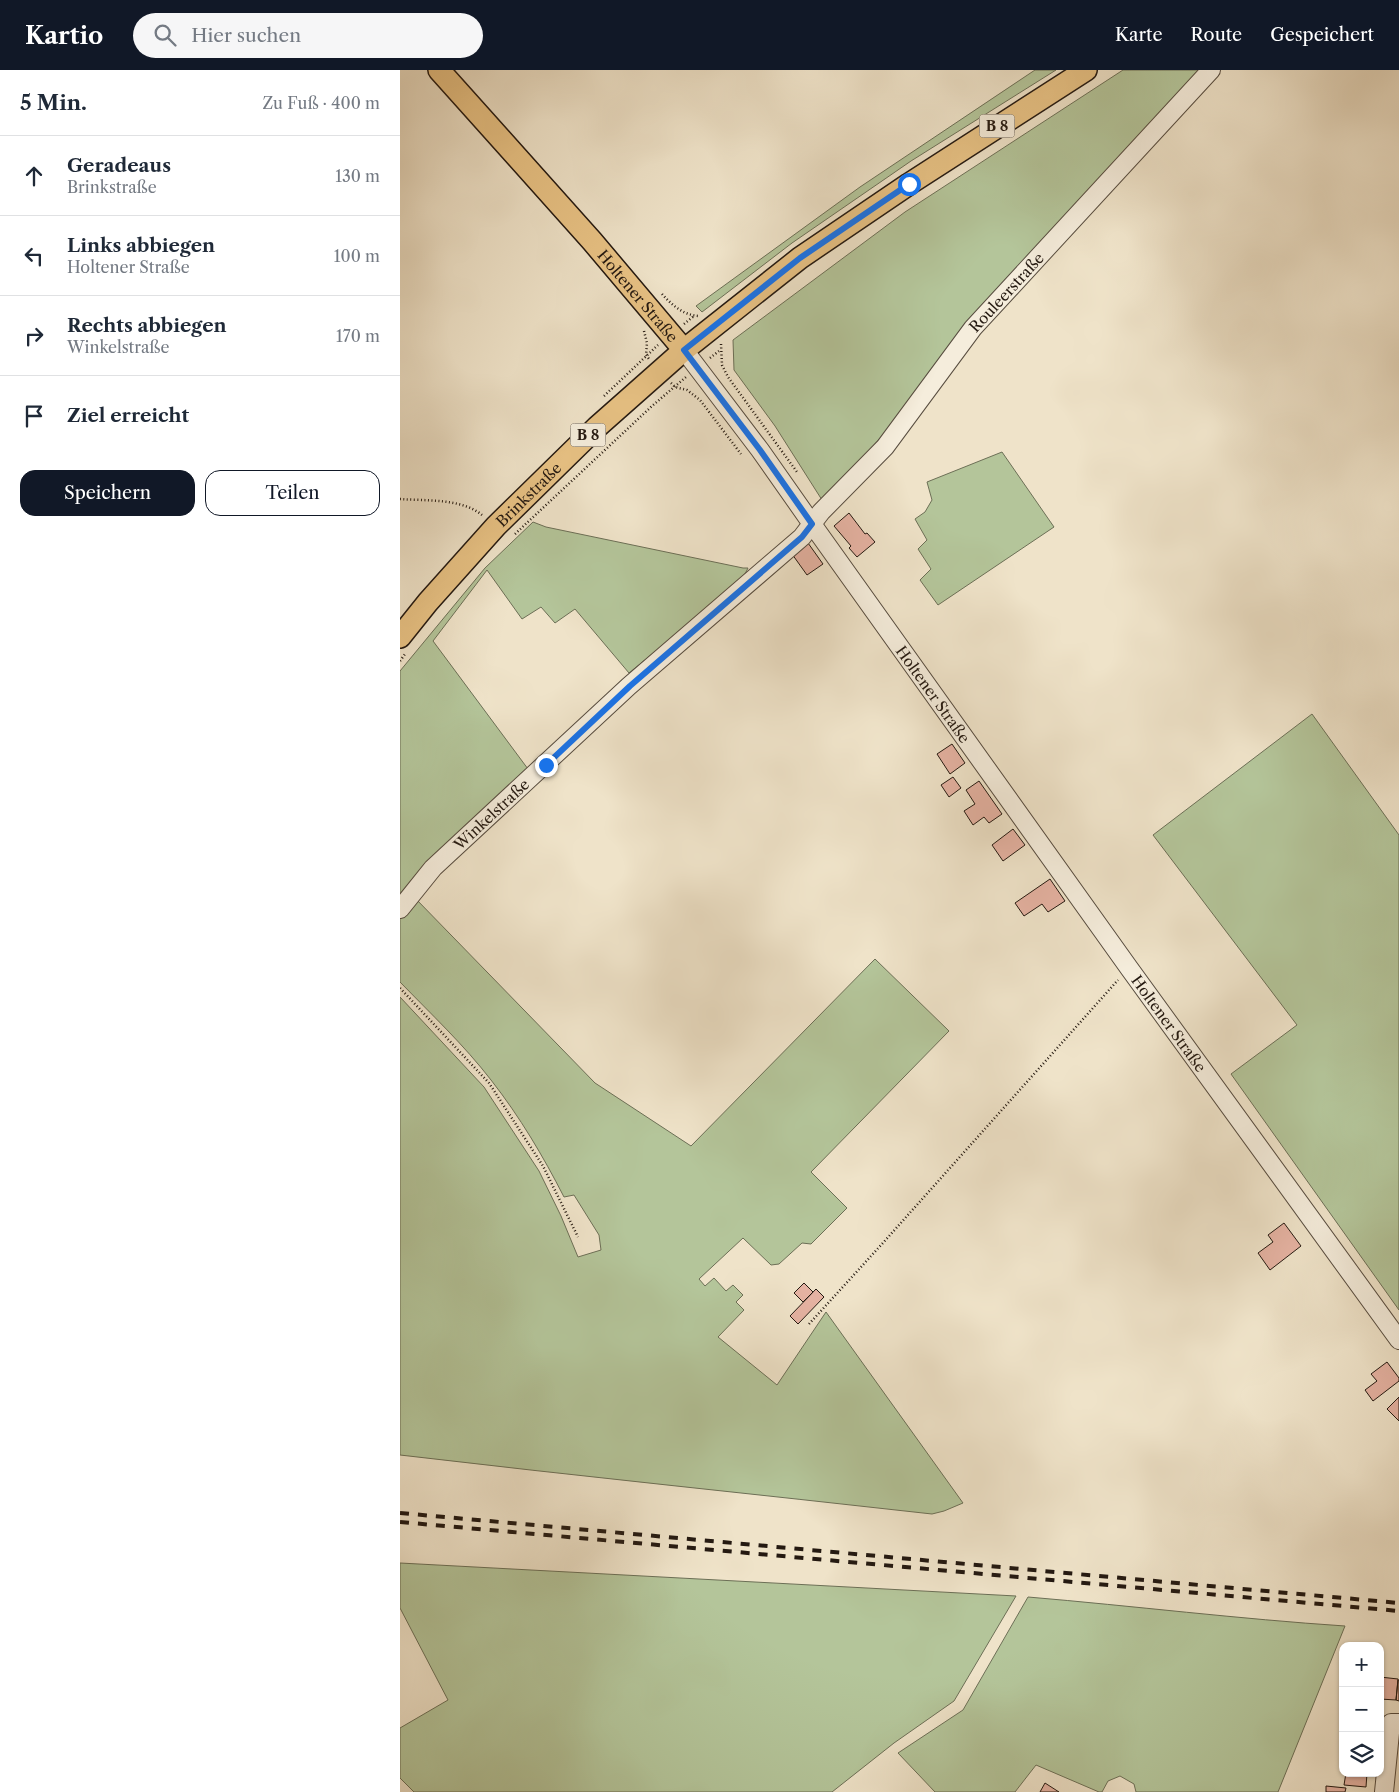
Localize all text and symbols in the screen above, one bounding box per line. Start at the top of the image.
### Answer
search box [133,13,483,58]
text: Kartio [25,21,103,50]
icon: search [151,21,179,49]
text: Hier suchen [191,24,301,47]
text: Karte [1115,24,1163,46]
text: Route [1191,24,1242,46]
text: Gespeichert [1270,24,1374,46]
text: 5 Min. [20,90,87,115]
text: Zu Fuß · 400 m [262,93,380,113]
road number: B 8 [980,114,1014,138]
text: Geradeaus [67,154,171,177]
icon: ahead [20,162,48,190]
text: 130 m [335,166,380,186]
route start [898,173,921,196]
text: Brinkstraße [67,177,157,197]
text: Links abbiegen [67,234,215,257]
icon: left [20,242,48,270]
text: 100 m [334,246,380,266]
street label: Holtener Straße [594,246,683,346]
street label: Rouleerstraße [965,248,1048,336]
text: Holtener Straße [67,257,190,277]
text: Rechts abbiegen [67,314,227,337]
icon: right [20,322,48,350]
text: 170 m [336,326,380,346]
text: Winkelstraße [67,337,169,357]
icon: arrive [20,402,48,430]
text: Ziel erreicht [67,404,189,427]
road number: B 8 [570,424,606,446]
street label: Brinkstraße [492,458,565,531]
button: Speichern [20,470,195,516]
button: Teilen [205,470,380,516]
street label: Holtener Straße [892,642,975,746]
route end [535,754,558,777]
street label: Winkelstraße [449,774,533,854]
street label: Holtener Straße [1128,971,1211,1075]
map controls [1339,1642,1384,1777]
button: + [1339,1642,1384,1687]
button: − [1339,1687,1384,1732]
button: layers [1339,1732,1384,1777]

